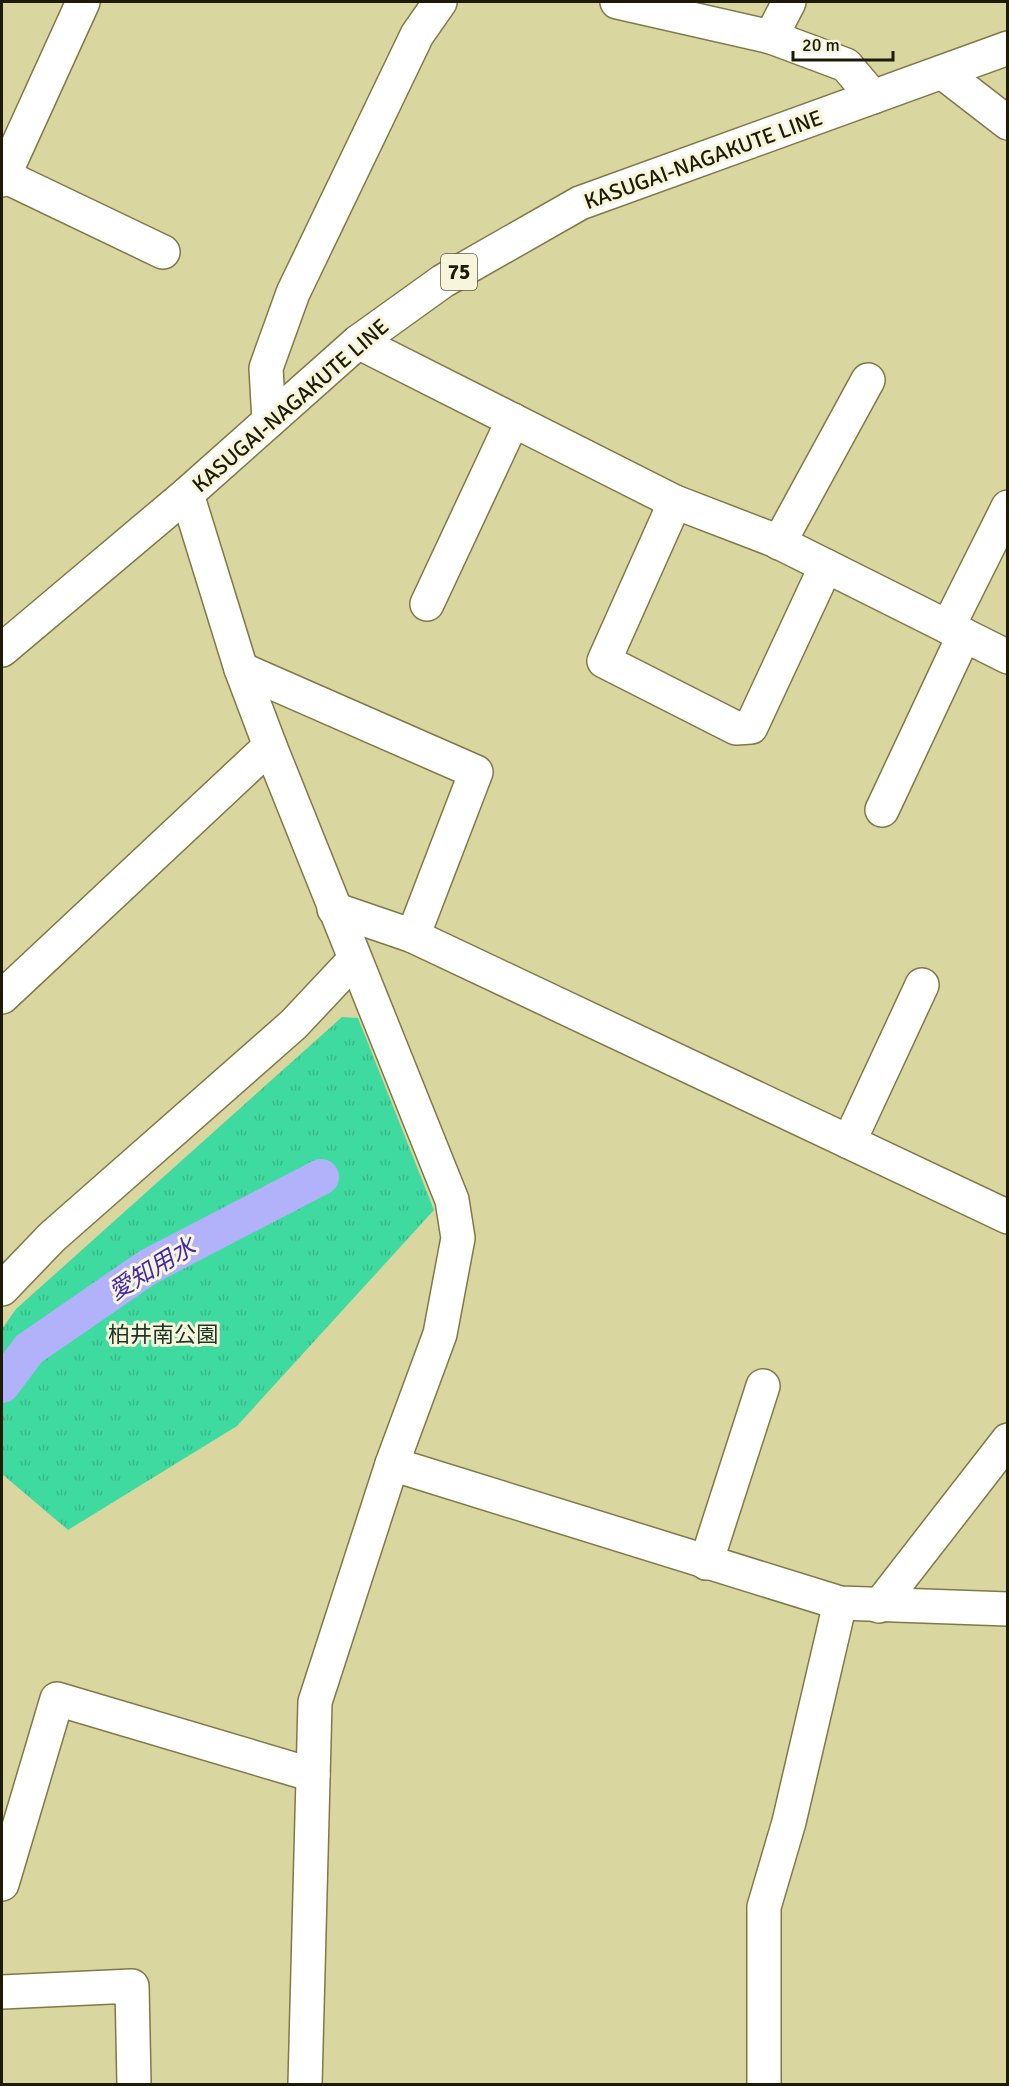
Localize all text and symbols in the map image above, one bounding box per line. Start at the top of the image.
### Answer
scale bar [793,24,894,62]
text: 20 m [802,34,840,56]
street label: KASUGAI-NAGAKUTE LINE [580,104,826,215]
road number: 75 [441,254,477,290]
street label: KASUGAI-NAGAKUTE LINE [186,313,394,498]
water label: 愛知用水 [103,1230,203,1307]
park label: 柏井南公園 [108,1321,218,1348]

